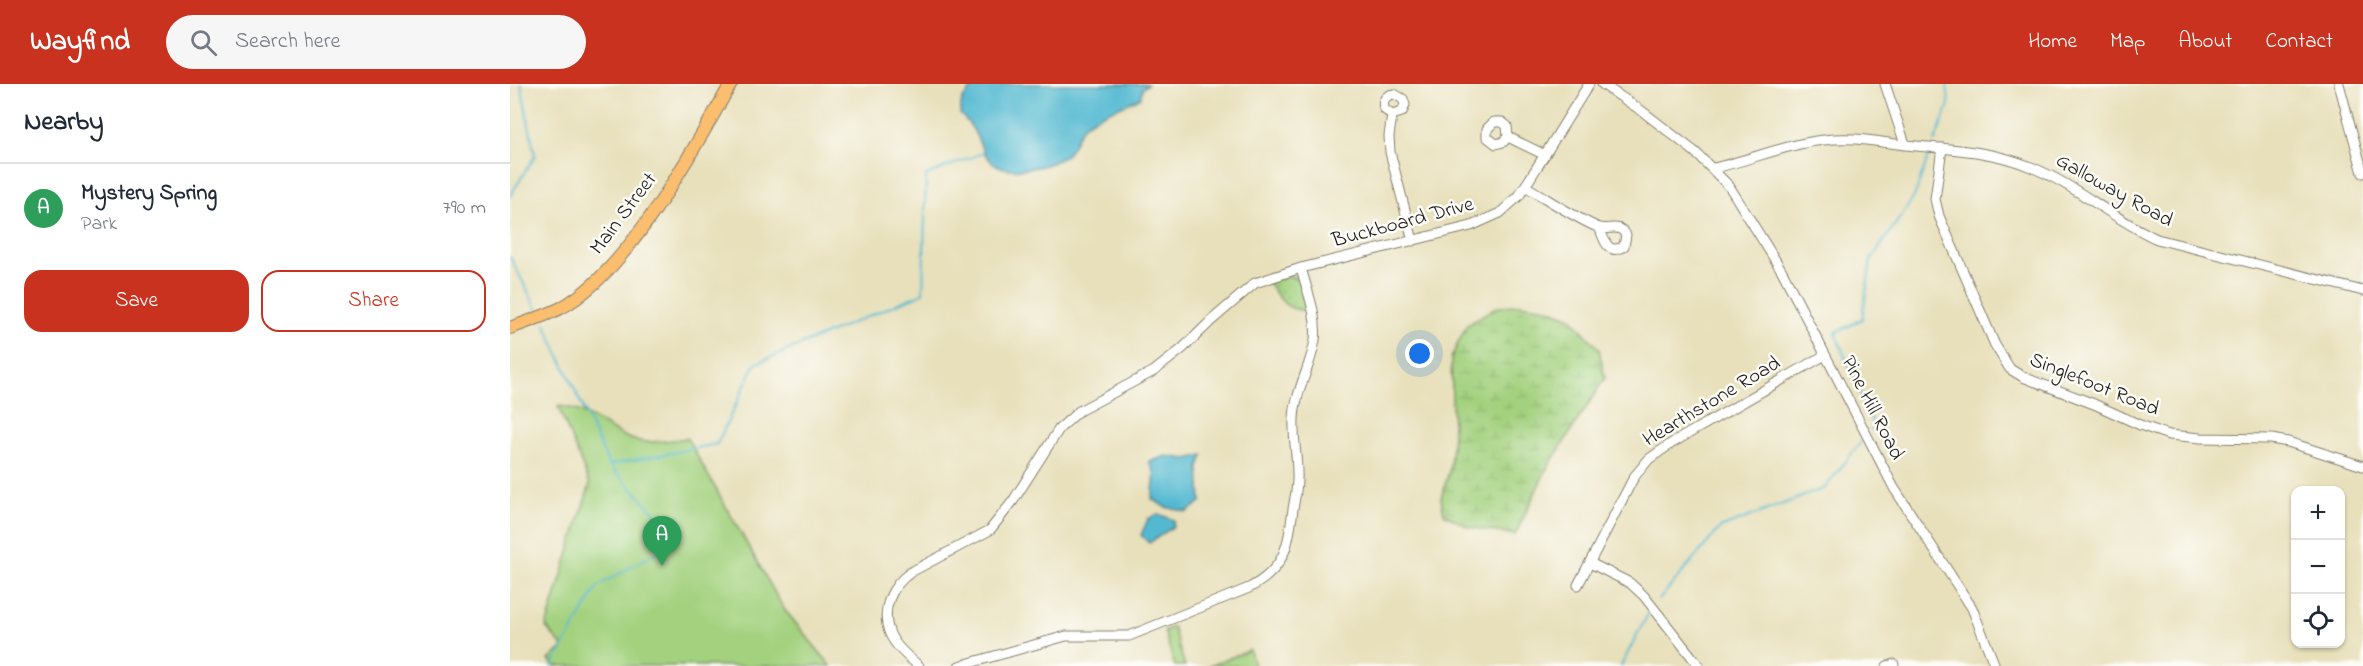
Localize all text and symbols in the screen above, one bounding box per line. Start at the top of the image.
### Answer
search box [166,15,586,69]
text: Wayfind [30,22,130,63]
icon: search [187,26,220,59]
text: Search here [235,26,340,58]
text: Home [2028,27,2077,57]
text: Map [2110,27,2145,57]
text: About [2178,27,2232,57]
text: Contact [2265,27,2333,57]
text: Nearby [24,104,103,142]
street label: Galloway Road [2049,146,2178,238]
street label: Main Street [583,166,665,262]
text: Mystery Spring [81,178,217,210]
street label: Buckboard Drive [1328,190,1478,257]
text: A [37,194,50,223]
text: 790 m [443,194,486,223]
text: Park [81,210,117,239]
button: Save [24,270,249,332]
button: Share [261,270,486,332]
your location [1405,339,1434,368]
street label: Singlefoot Road [2024,345,2164,427]
street label: Hearthstone Road [1637,349,1787,455]
street label: Pine Hill Road [1833,351,1911,466]
map controls [2291,486,2345,648]
button: + [2291,486,2345,540]
pin: A [642,516,682,566]
button: − [2291,540,2345,594]
button: locate [2291,594,2345,648]

